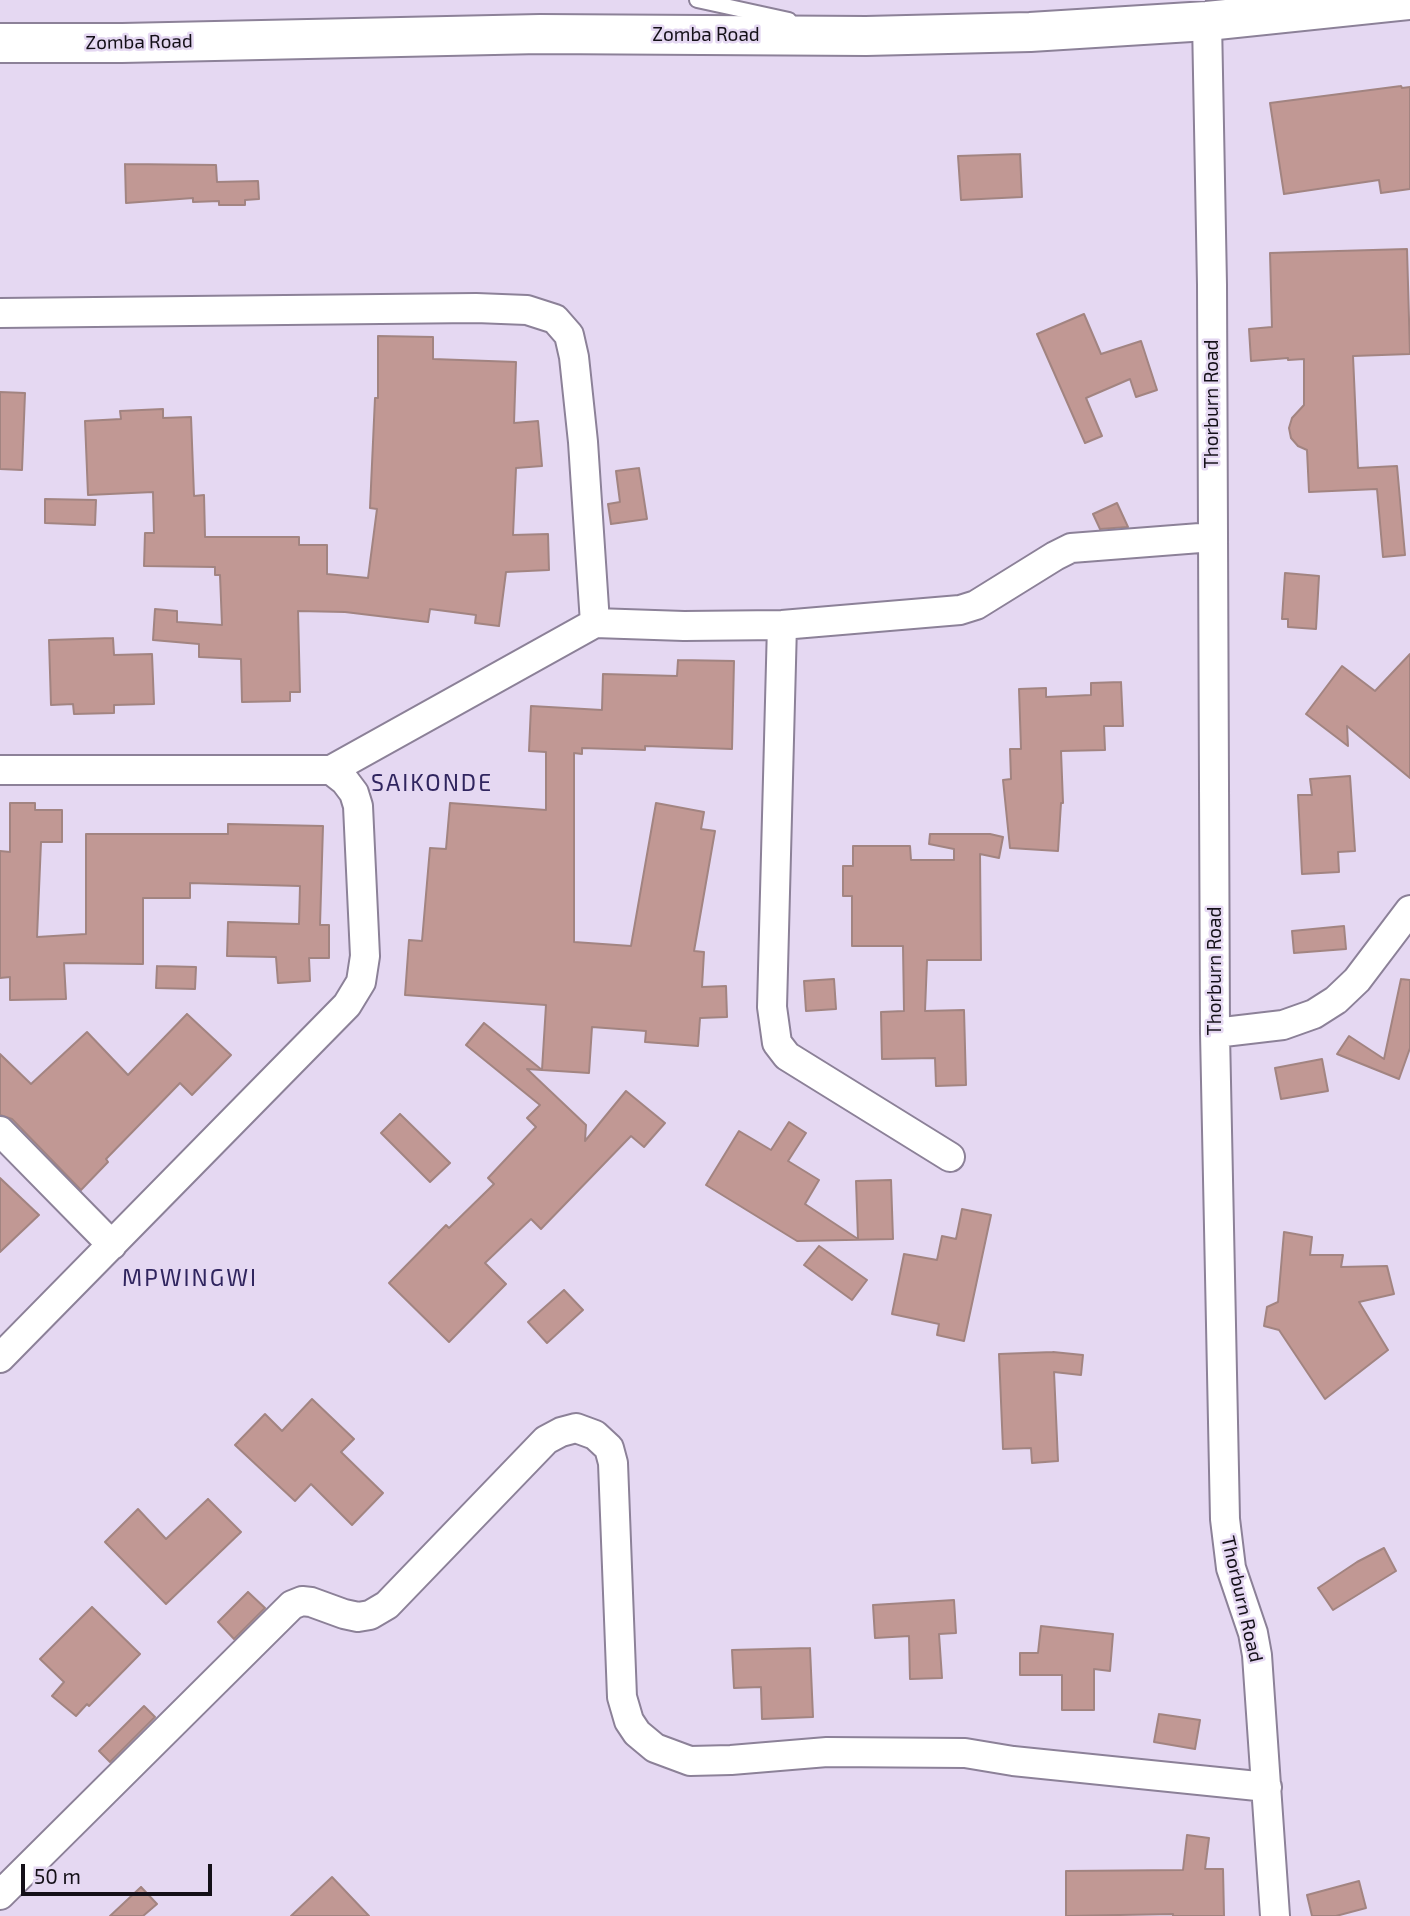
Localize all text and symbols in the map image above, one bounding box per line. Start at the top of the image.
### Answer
street label: Zomba Road [652,24,760,46]
street label: Zomba Road [85,30,193,54]
street label: Thorburn Road [1201,340,1223,468]
district label: SAIKONDE [372,769,492,797]
street label: Thorburn Road [1204,907,1226,1035]
district label: MPWINGWI [123,1264,257,1292]
street label: Thorburn Road [1216,1534,1268,1664]
scale bar [24,1850,215,1894]
text: 50 m [34,1863,81,1888]

